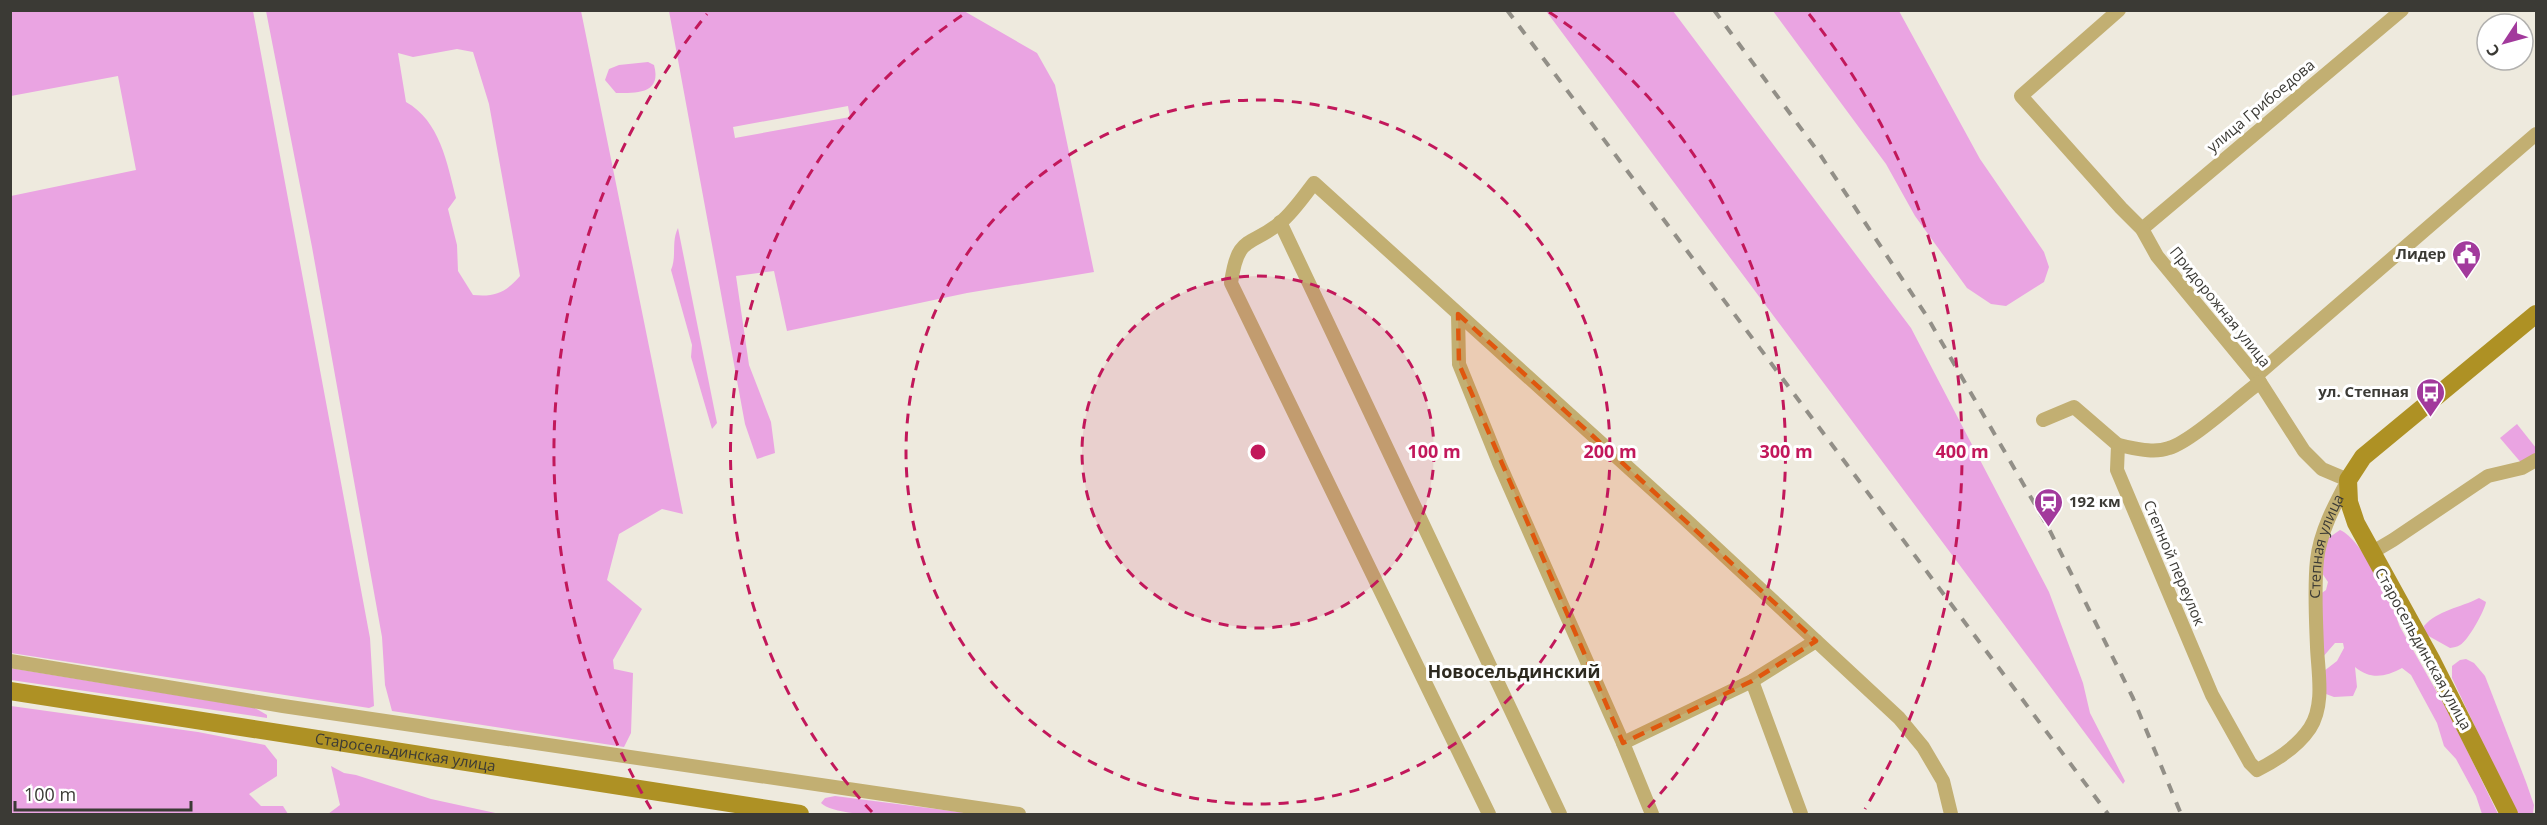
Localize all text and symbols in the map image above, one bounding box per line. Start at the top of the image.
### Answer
north arrow [2475,12,2535,72]
text: С [2481,40,2505,61]
street label: улица Грибоедова [2202,54,2318,156]
public building icon: Лидер [2451,238,2483,280]
street label: Придорожная улица [2166,242,2276,371]
place label: Лидер [2396,243,2446,263]
bus stop icon: ул. Степная [2414,376,2446,418]
place label: ул. Степная [2318,381,2409,401]
text: 100 m [1407,439,1461,463]
text: 200 m [1583,439,1637,463]
text: 300 m [1759,439,1813,463]
text: 400 m [1935,439,1989,463]
centre of rings [1248,442,1268,462]
station icon: 192 км [2032,486,2064,528]
street label: Степная улица [2304,490,2348,599]
place label: 192 км [2069,491,2121,511]
street label: Степной переулок [2139,497,2210,629]
street label: Старосельдинская улица [2371,564,2477,733]
district label: Новосельдинский [1427,659,1601,683]
street label: Старосельдинская улица [314,728,497,775]
scale bar [15,774,190,812]
text: 100 m [24,782,76,806]

